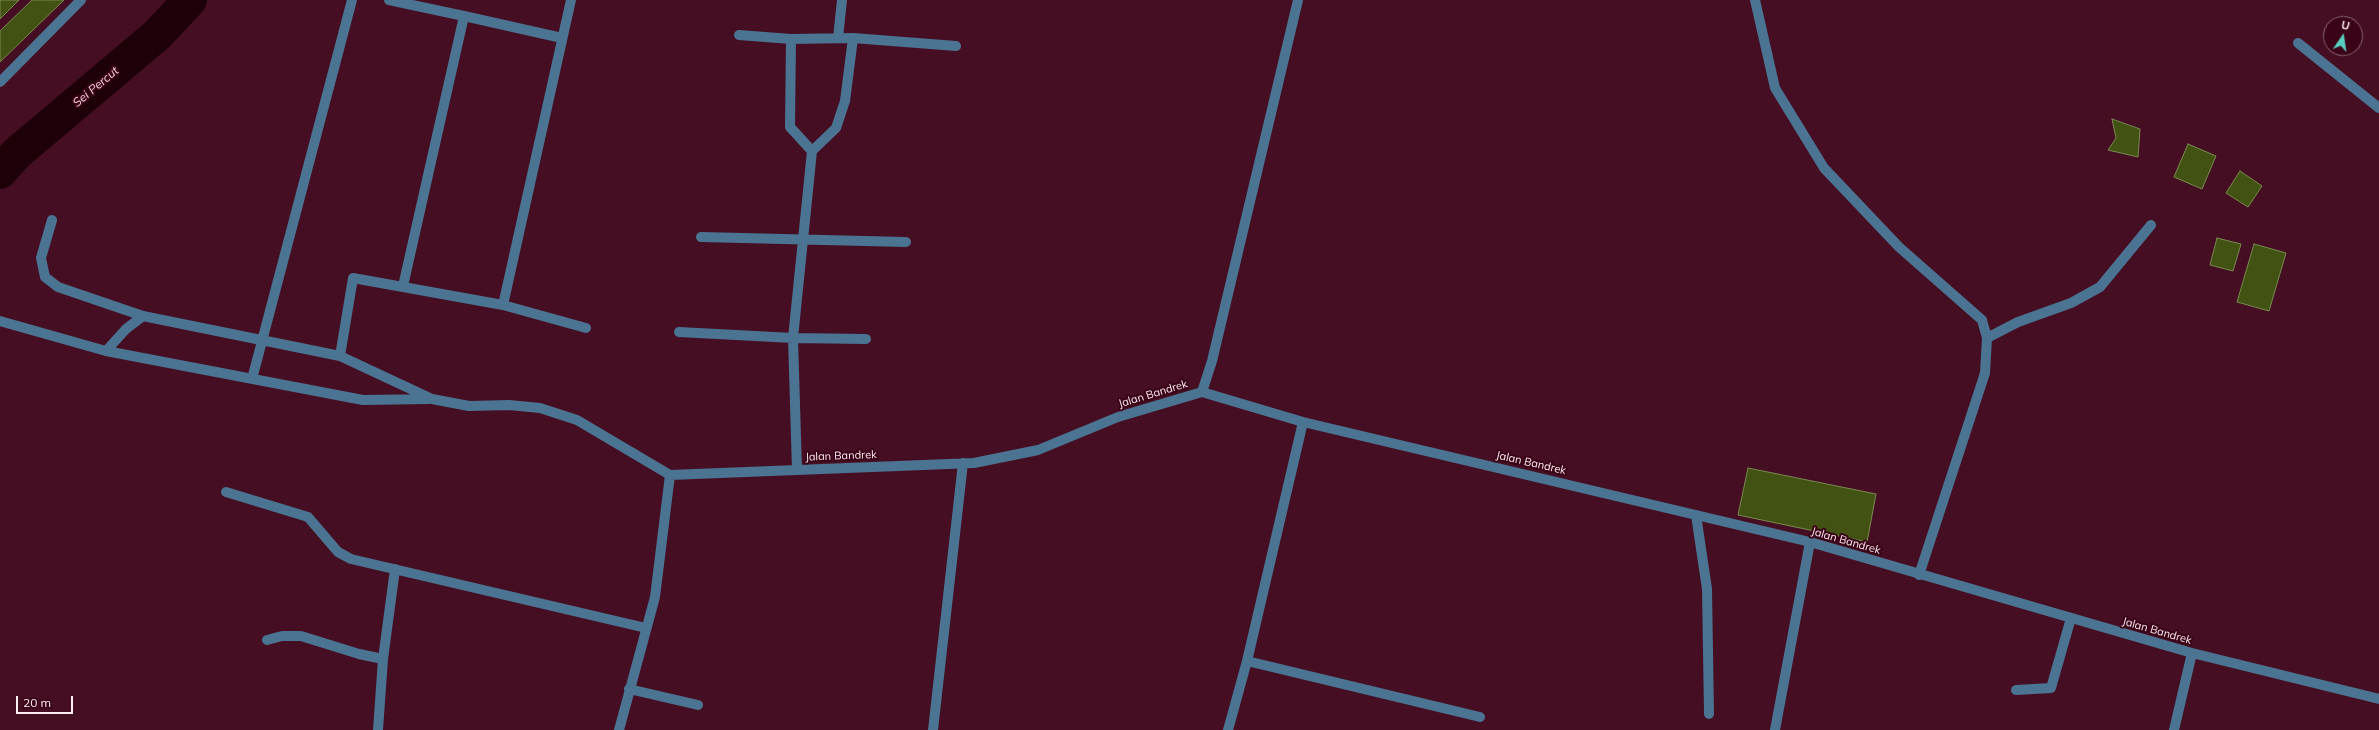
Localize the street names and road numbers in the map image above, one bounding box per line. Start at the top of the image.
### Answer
street label: Jalan Bandrek [1117,377,1189,411]
street label: Jalan Bandrek [805,448,877,464]
street label: Jalan Bandrek [1495,449,1567,477]
street label: Jalan Bandrek [1810,525,1882,557]
street label: Jalan Bandrek [2121,615,2193,647]

